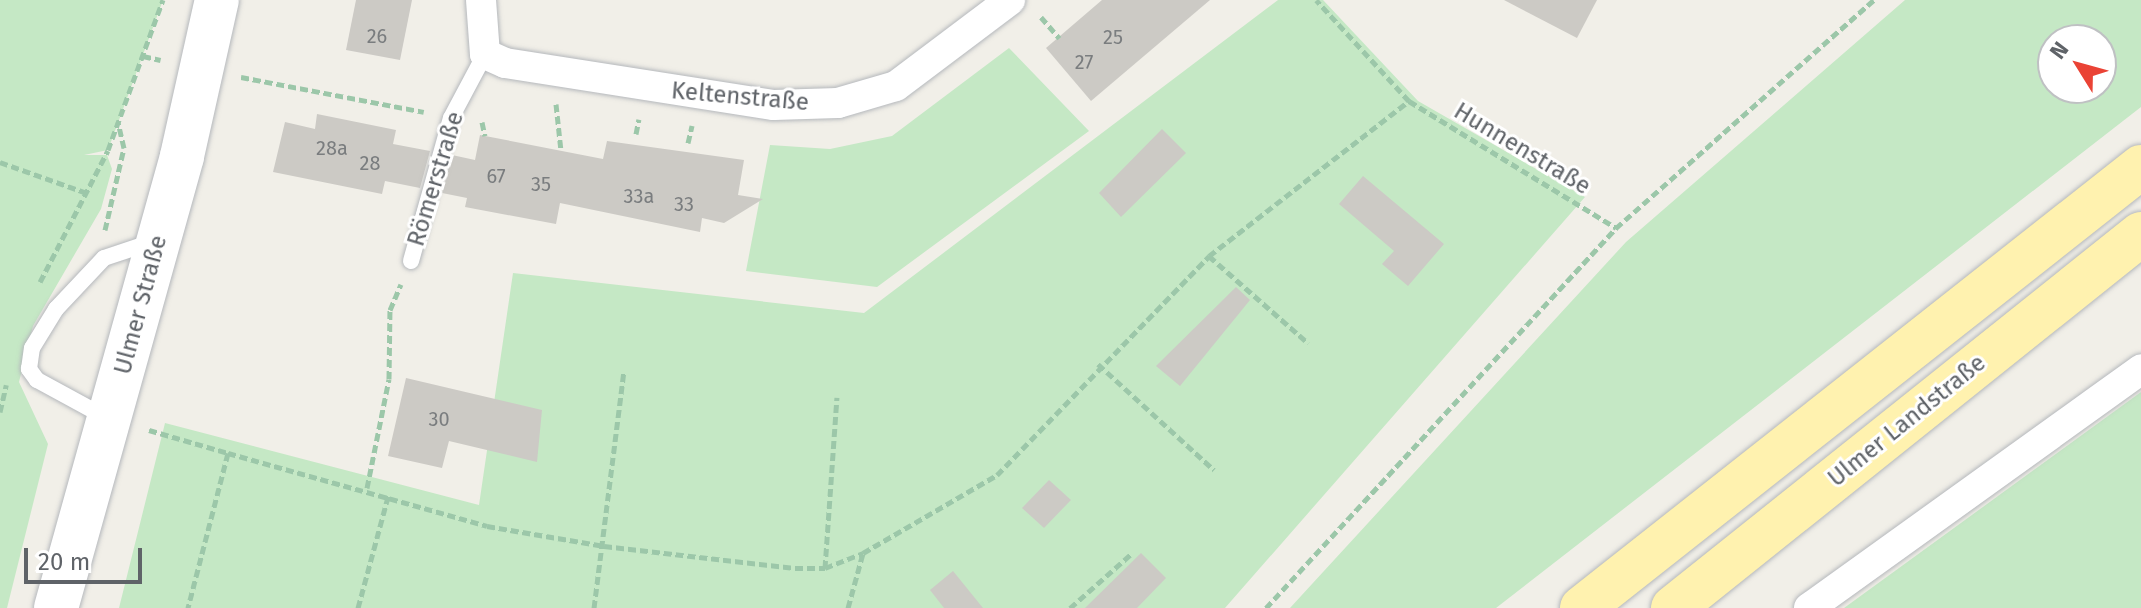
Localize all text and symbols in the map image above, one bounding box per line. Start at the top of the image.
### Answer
house number: 26 [367,24,387,48]
north arrow [2037,24,2117,104]
house number: 25 [1103,25,1123,49]
text: N [2044,37,2074,64]
house number: 27 [1075,50,1093,74]
street label: Keltenstraße [670,77,810,117]
street label: Hunnenstraße [1448,97,1596,201]
street label: Römerstraße [402,108,470,250]
house number: 28a [316,136,348,160]
house number: 28 [360,151,380,175]
house number: 67 [486,164,506,188]
house number: 35 [531,172,551,196]
house number: 33a [624,184,654,208]
house number: 33 [674,192,694,216]
street label: Ulmer Straße [109,232,173,378]
street label: Ulmer Landstraße [1823,349,1991,493]
house number: 30 [428,407,450,431]
scale bar [28,532,146,582]
text: 20 m [38,548,90,576]

